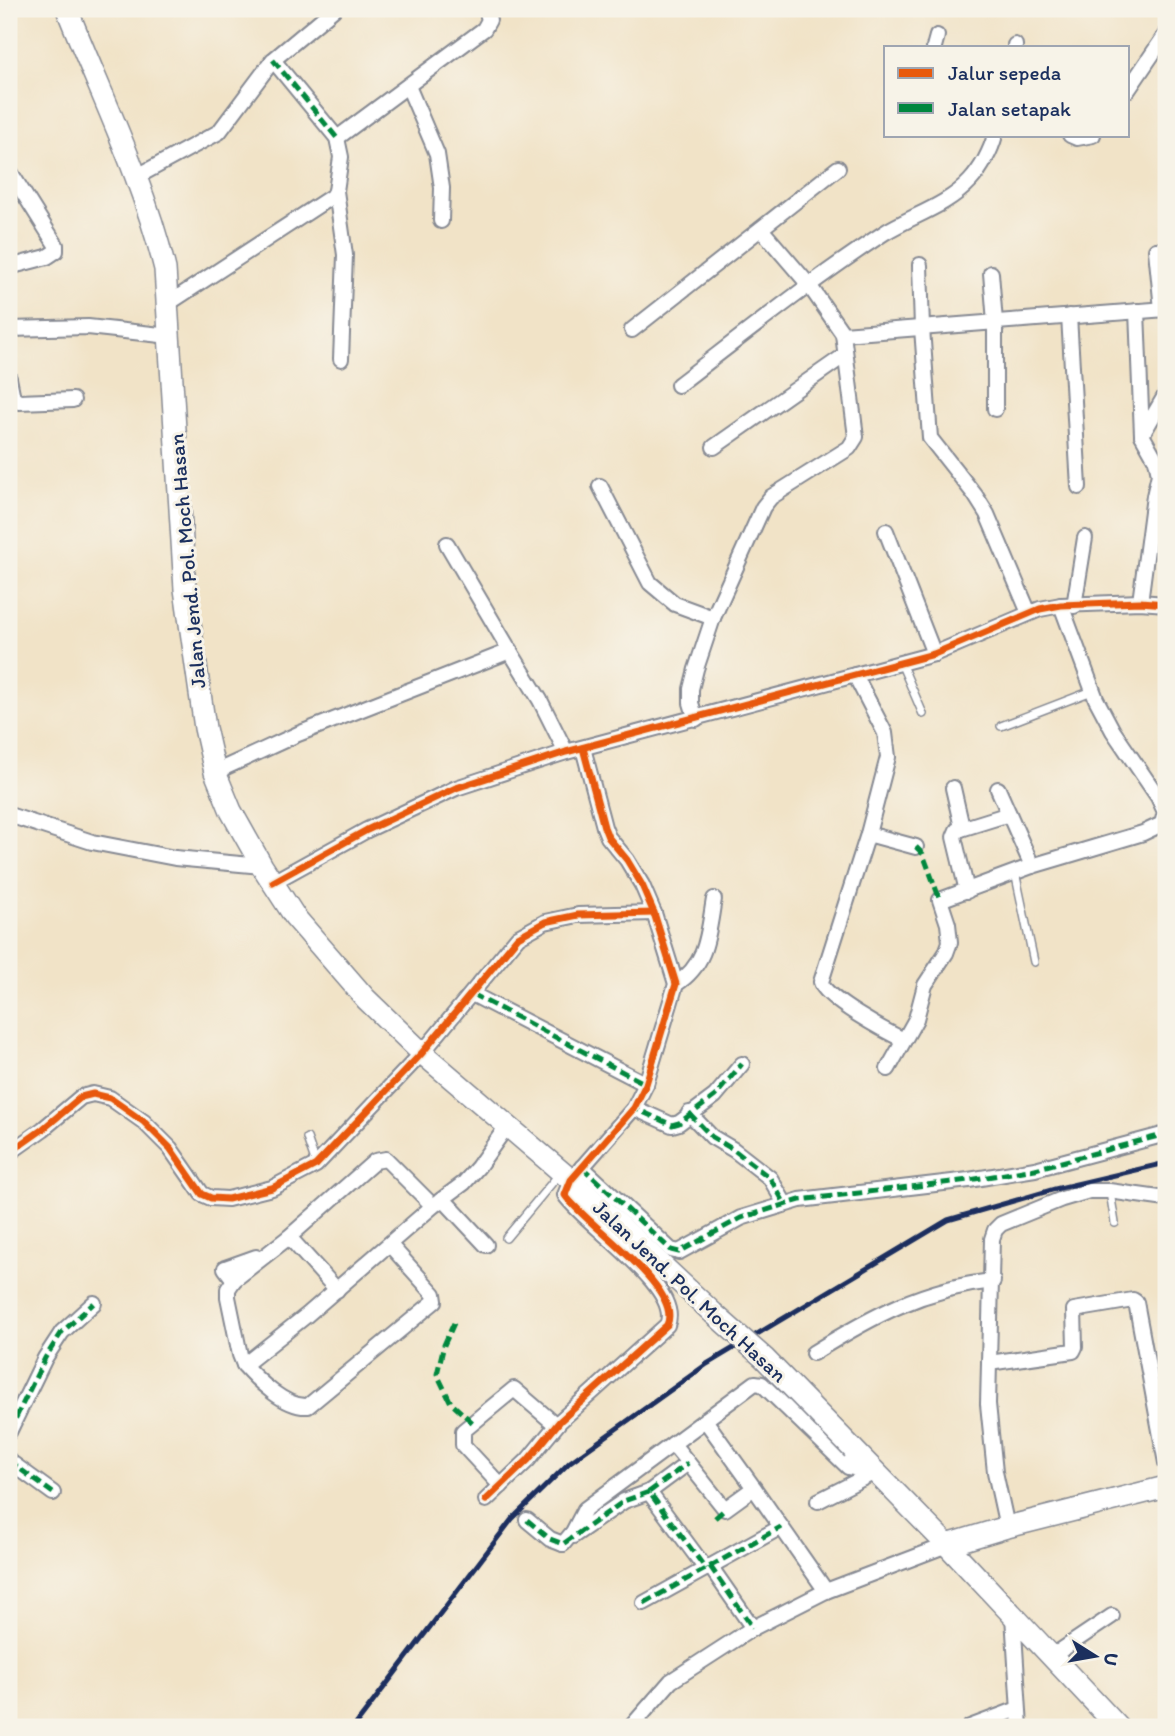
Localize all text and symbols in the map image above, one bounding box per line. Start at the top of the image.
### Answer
legend [884,46,1130,136]
text: Jalur sepeda [948,60,1061,85]
text: Jalan setapak [948,96,1071,121]
street label: Jalan Jend. Pol. Moch Hasan [163,432,211,689]
street label: Jalan Jend. Pol. Moch Hasan [588,1195,792,1387]
north arrow [1060,1620,1130,1690]
text: U [1099,1651,1124,1668]

